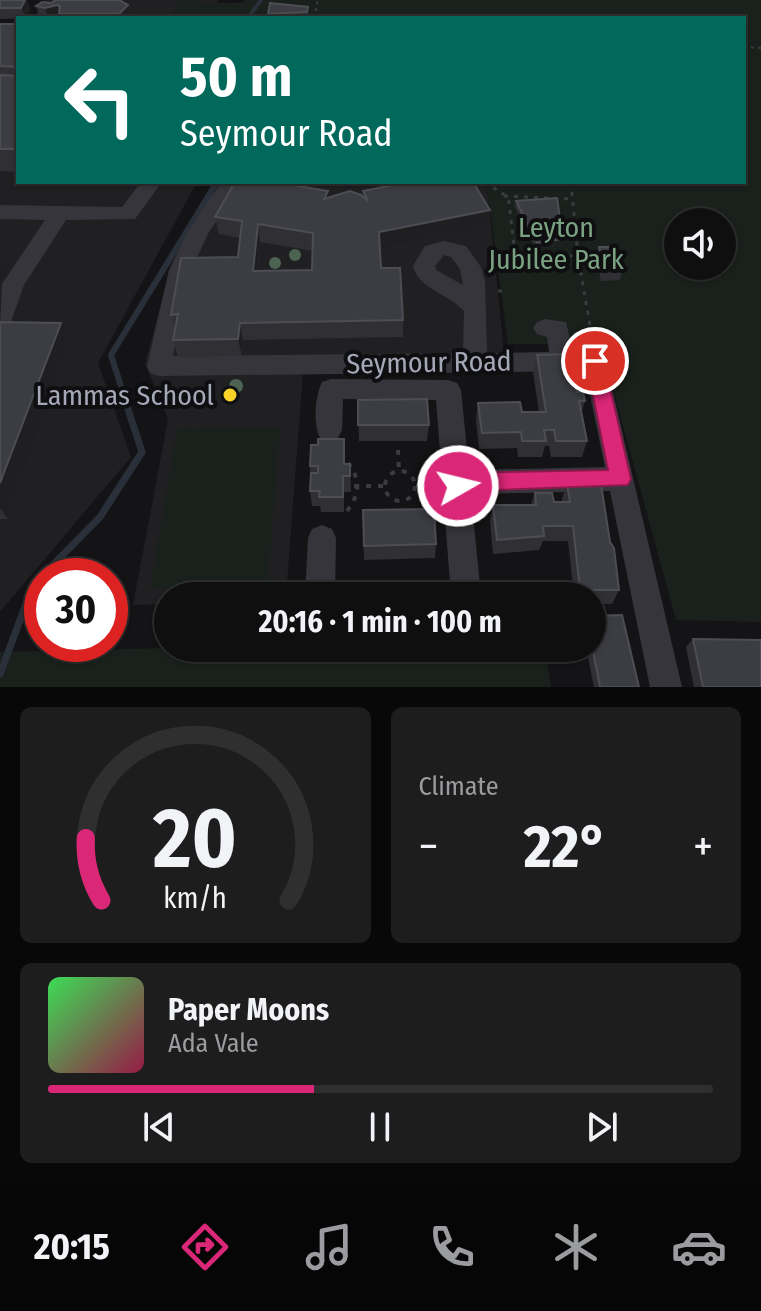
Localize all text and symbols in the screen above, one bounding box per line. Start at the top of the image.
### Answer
text: 50 m [180,44,292,111]
icon: left [48,48,152,152]
text: Seymour Road [180,112,393,156]
map controls [664,208,736,280]
button: sound [664,208,736,280]
park label: Leyton Jubilee Park [488,211,625,276]
pin [561,327,629,395]
icon: arrive [573,339,617,383]
street label: Seymour Road [346,345,512,380]
place label: Lammas School [35,379,214,412]
marker: Lammas School [221,386,239,404]
position arrow [416,444,500,528]
speed limit sign: 30 [24,558,128,662]
text: 20:16 · 1 min · 100 m [258,604,502,640]
text: Climate [419,771,499,802]
text: 20 [152,789,237,889]
text: 22° [524,811,607,883]
text: − [419,820,438,873]
text: + [693,820,713,873]
text: km/h [163,881,227,916]
text: Paper Moons [168,992,329,1028]
text: Ada Vale [168,1028,259,1059]
icon: previous [137,1105,181,1149]
icon: pause [358,1105,402,1149]
icon: next [580,1105,624,1149]
icon: directions [177,1219,233,1275]
icon: music [301,1219,357,1275]
icon: phone [424,1219,480,1275]
icon: climate [548,1219,604,1275]
icon: car [671,1219,727,1275]
text: 20:15 [34,1225,110,1269]

